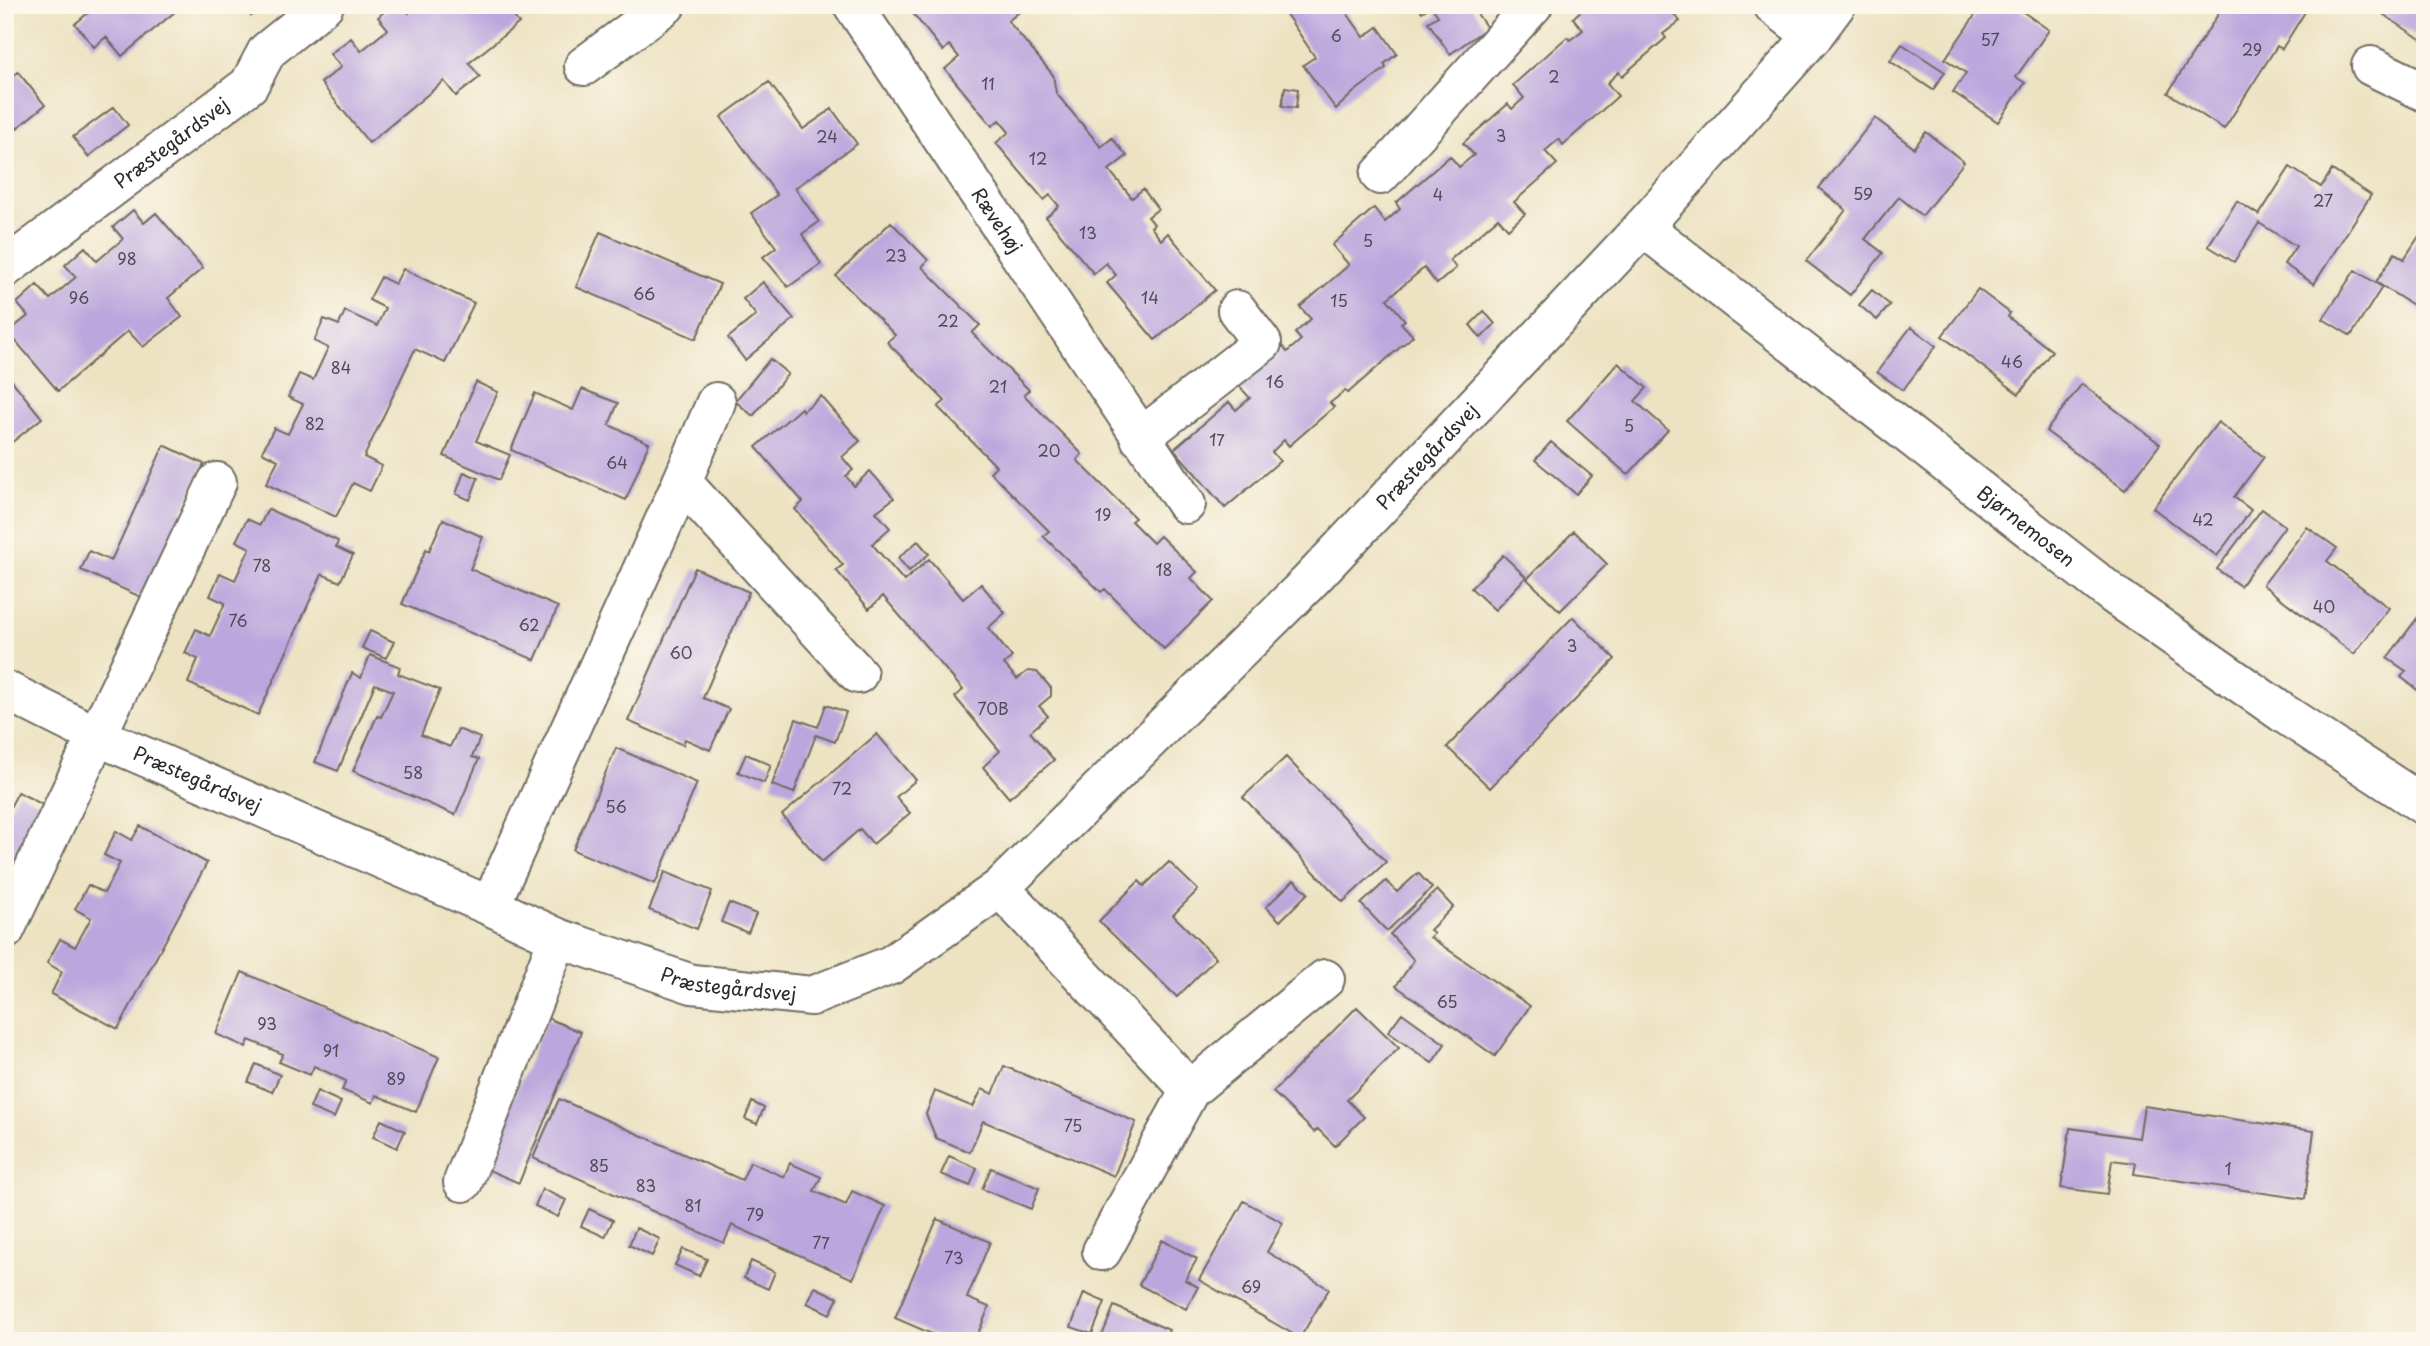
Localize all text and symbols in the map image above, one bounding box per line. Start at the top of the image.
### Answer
house number: 6 [1330,23,1342,47]
house number: 57 [1980,27,2000,51]
house number: 29 [2242,37,2262,61]
house number: 2 [1548,64,1560,88]
house number: 11 [981,71,995,95]
street label: Præstegårdsvej [107,90,234,195]
house number: 3 [1496,123,1506,147]
house number: 24 [816,124,838,148]
house number: 12 [1029,146,1047,170]
street label: Rævehøj [965,181,1030,258]
house number: 59 [1853,181,1873,205]
house number: 4 [1433,182,1443,206]
house number: 27 [2313,188,2333,212]
house number: 13 [1079,220,1097,244]
house number: 5 [1363,228,1373,252]
house number: 23 [885,243,907,267]
house number: 98 [117,246,137,270]
house number: 66 [633,281,655,305]
house number: 96 [69,285,89,309]
house number: 14 [1141,285,1159,309]
house number: 15 [1330,288,1348,312]
house number: 22 [937,308,959,332]
house number: 46 [2001,349,2023,373]
house number: 84 [331,355,351,379]
house number: 16 [1266,369,1284,393]
house number: 21 [989,374,1007,398]
street label: Præstegårdsvej [1369,396,1484,516]
house number: 82 [305,411,325,435]
house number: 5 [1624,413,1634,437]
house number: 17 [1209,427,1225,451]
house number: 20 [1038,438,1060,462]
house number: 64 [606,450,628,474]
street label: Bjørnemosen [1972,478,2082,573]
house number: 19 [1095,502,1111,526]
house number: 42 [2192,507,2214,531]
house number: 78 [253,553,271,577]
house number: 18 [1155,557,1173,581]
house number: 40 [2313,594,2335,618]
house number: 76 [228,608,248,632]
house number: 62 [518,612,540,636]
house number: 3 [1567,633,1577,657]
house number: 60 [670,640,692,664]
house number: 70B [978,696,1009,720]
street label: Præstegårdsvej [129,738,266,819]
house number: 58 [403,760,423,784]
house number: 72 [832,776,852,800]
house number: 56 [605,794,627,818]
street label: Præstegårdsvej [657,959,798,1007]
house number: 65 [1436,989,1458,1013]
house number: 93 [257,1011,277,1035]
house number: 91 [323,1038,339,1062]
house number: 89 [386,1066,406,1090]
house number: 75 [1064,1113,1082,1137]
house number: 85 [589,1153,609,1177]
house number: 1 [2224,1156,2232,1180]
house number: 83 [636,1173,656,1197]
house number: 81 [684,1193,702,1217]
house number: 79 [746,1202,764,1226]
house number: 77 [812,1230,830,1254]
house number: 73 [944,1245,964,1269]
house number: 69 [1241,1274,1261,1298]

